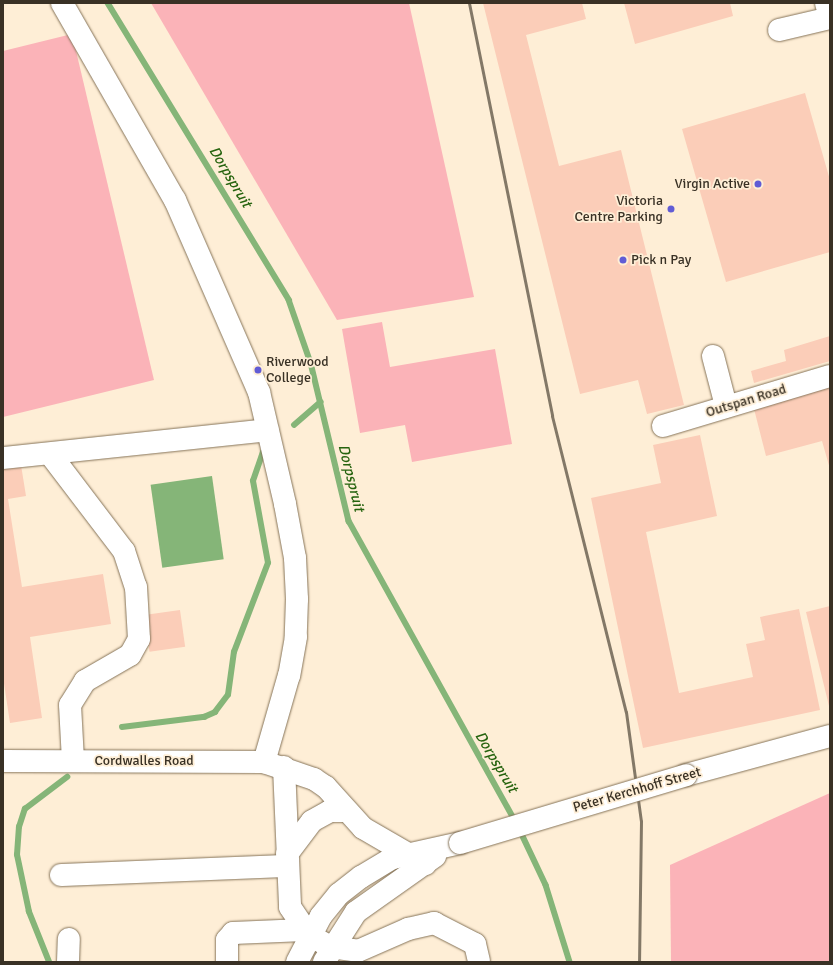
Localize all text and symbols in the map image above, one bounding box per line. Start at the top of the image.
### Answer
water label: Dorpspruit [205,143,255,211]
place label: Virgin Active [674,176,750,192]
marker: Virgin Active [753,179,763,189]
place label: Victoria Centre Parking [574,193,663,226]
marker: Victoria Centre Parking [666,204,676,214]
place label: Pick n Pay [631,252,691,268]
marker: Pick n Pay [618,255,628,265]
place label: Riverwood College [266,354,329,386]
marker: Riverwood College [253,365,263,375]
street label: Outspan Road [704,381,788,421]
water label: Dorpspruit [334,443,368,513]
water label: Dorpspruit [471,728,521,796]
street label: Cordwalles Road [94,753,194,769]
street label: Peter Kerchhoff Street [571,764,703,816]

